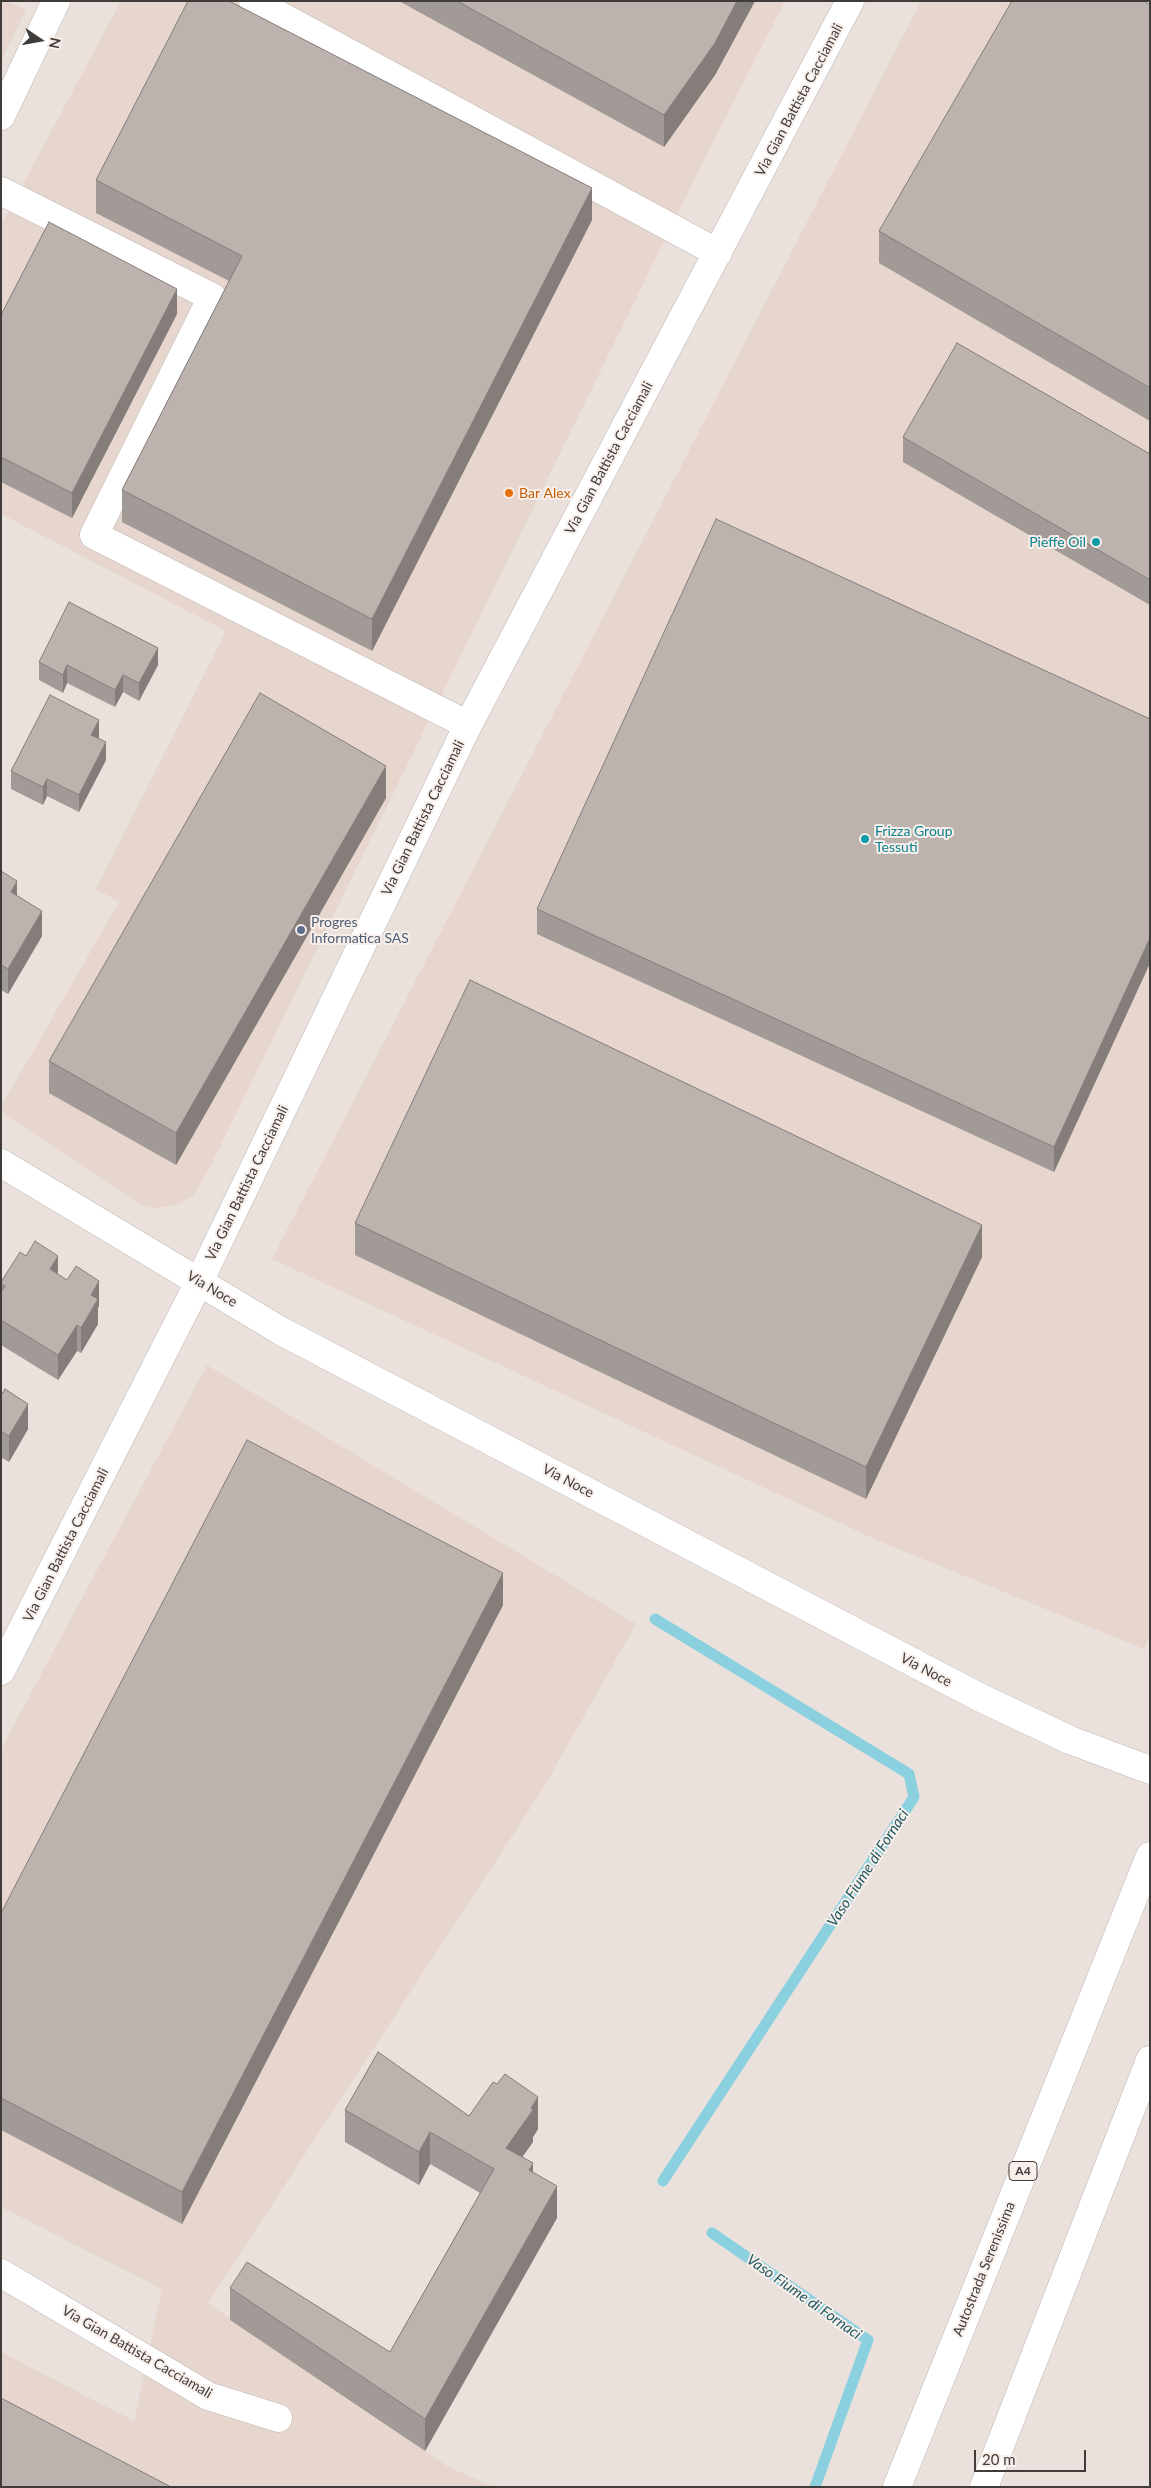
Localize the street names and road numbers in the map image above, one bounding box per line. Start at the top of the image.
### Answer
street label: Via Gian Battista Cacciamali [752,21,846,179]
street label: Via Gian Battista Cacciamali [562,379,656,537]
street label: Via Gian Battista Cacciamali [378,738,468,898]
street label: Via Gian Battista Cacciamali [202,1103,292,1263]
street label: Via Noce [184,1267,240,1311]
street label: Via Noce [539,1460,597,1502]
street label: Via Gian Battista Cacciamali [20,1465,112,1625]
street label: Via Noce [897,1649,955,1691]
road number: A4 [1009,2162,1037,2180]
street label: Autostrada Serenissima [949,2199,1019,2339]
street label: Via Gian Battista Cacciamali [59,2302,215,2402]

